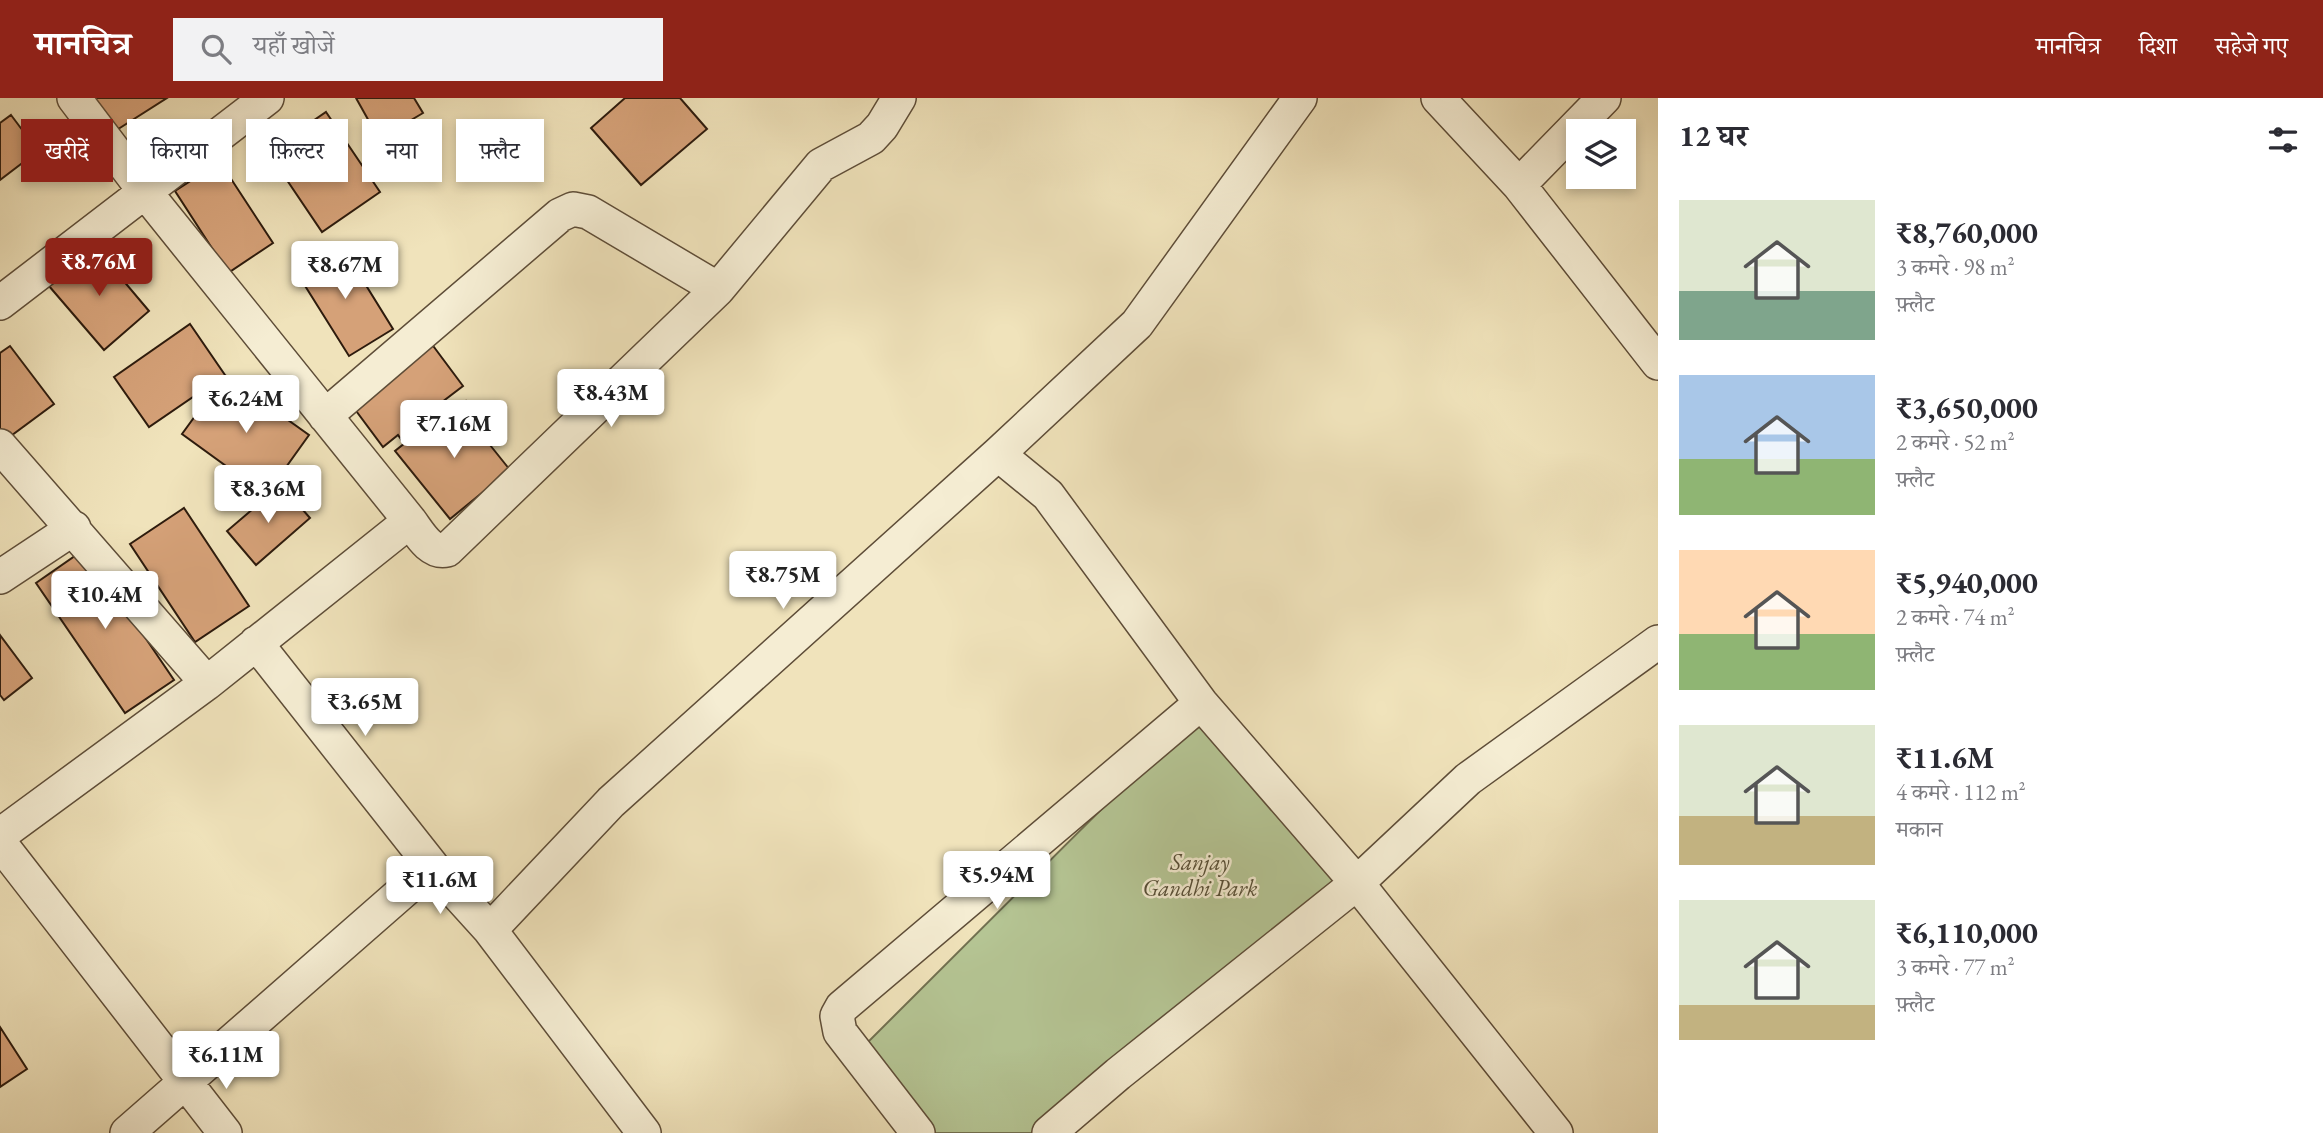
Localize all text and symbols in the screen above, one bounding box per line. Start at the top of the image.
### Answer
search box [173,18,663,81]
text: मानचित्र [35,22,131,65]
text: यहाँ खोजें [253,28,334,62]
icon: search [197,30,235,68]
text: मानचित्र [2036,30,2101,61]
text: दिशा [2139,30,2177,61]
text: सहेजे गए [2215,30,2288,61]
text: 12 घर [1679,116,1748,155]
chip: खरीदें [21,119,113,182]
chip: किराया [127,119,232,182]
chip: फ़िल्टर [246,119,348,182]
chip: नया [362,119,442,182]
chip: फ़्लैट [456,119,544,182]
map controls [1566,119,1636,189]
button: layers [1566,119,1636,189]
icon: filters [2264,121,2302,159]
text: ₹8,760,000 [1896,213,2038,252]
icon: home [1735,228,1819,312]
pin: ₹8.76M [42,238,156,298]
pin: ₹8.67M [288,242,402,301]
text: ₹8.76M [61,246,137,276]
text: ₹8.67M [307,249,383,279]
text: 3 कमरे · 98 m² [1896,252,2015,282]
text: फ़्लैट [1896,289,1934,319]
pin: ₹8.43M [554,370,668,429]
pin: ₹6.24M [189,376,303,435]
text: ₹8.43M [573,377,649,407]
text: ₹6.24M [208,383,284,413]
text: ₹3,650,000 [1896,388,2038,427]
pin: ₹7.16M [397,400,511,460]
icon: home [1735,403,1819,487]
text: ₹7.16M [416,408,492,438]
text: 2 कमरे · 52 m² [1896,427,2015,457]
text: फ़्लैट [1896,464,1934,494]
pin: ₹8.36M [211,466,325,525]
text: ₹8.36M [230,473,306,503]
pin: ₹8.75M [726,552,840,611]
text: ₹8.75M [745,559,821,589]
text: ₹5,940,000 [1896,563,2038,602]
pin: ₹10.4M [48,572,162,631]
icon: home [1735,578,1819,662]
text: ₹10.4M [67,579,143,609]
text: 2 कमरे · 74 m² [1896,602,2015,632]
text: फ़्लैट [1896,639,1934,669]
pin: ₹3.65M [308,678,422,738]
text: ₹3.65M [327,686,403,716]
text: ₹11.6M [1896,738,1994,777]
icon: home [1735,753,1819,837]
text: 4 कमरे · 112 m² [1896,777,2026,807]
text: मकान [1896,814,1943,844]
park label: Sanjay Gandhi Park [1143,847,1258,903]
pin: ₹5.94M [940,852,1054,911]
pin: ₹11.6M [383,856,497,916]
text: ₹5.94M [959,859,1035,889]
text: ₹11.6M [402,864,478,894]
text: ₹6,110,000 [1896,913,2038,952]
icon: home [1735,928,1819,1012]
text: 3 कमरे · 77 m² [1896,952,2015,982]
text: फ़्लैट [1896,989,1934,1019]
pin: ₹6.11M [169,1032,283,1091]
text: ₹6.11M [188,1039,264,1069]

